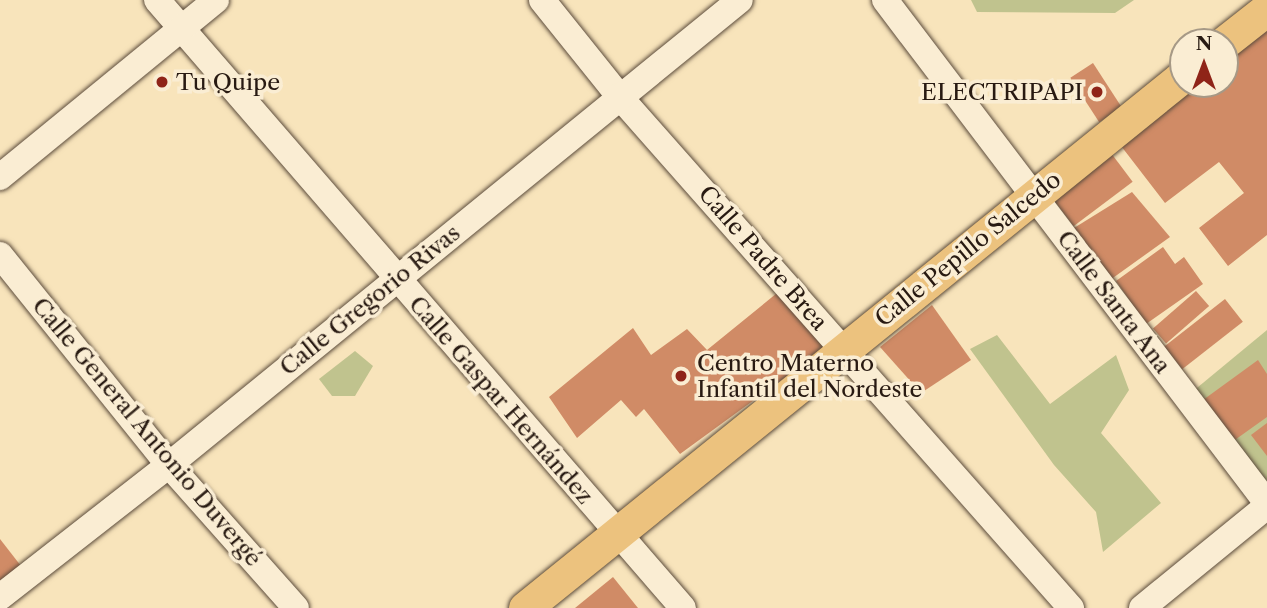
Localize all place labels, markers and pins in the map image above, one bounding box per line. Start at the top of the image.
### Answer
place label: Tu Quipe [176,68,280,96]
marker: Tu Quipe [154,74,170,90]
place label: ELECTRIPAPI [921,78,1083,106]
marker: ELECTRIPAPI [1089,84,1105,100]
place label: Centro Materno Infantil del Nordeste [697,349,922,403]
marker: Centro Materno Infantil del Nordeste [671,366,691,386]

